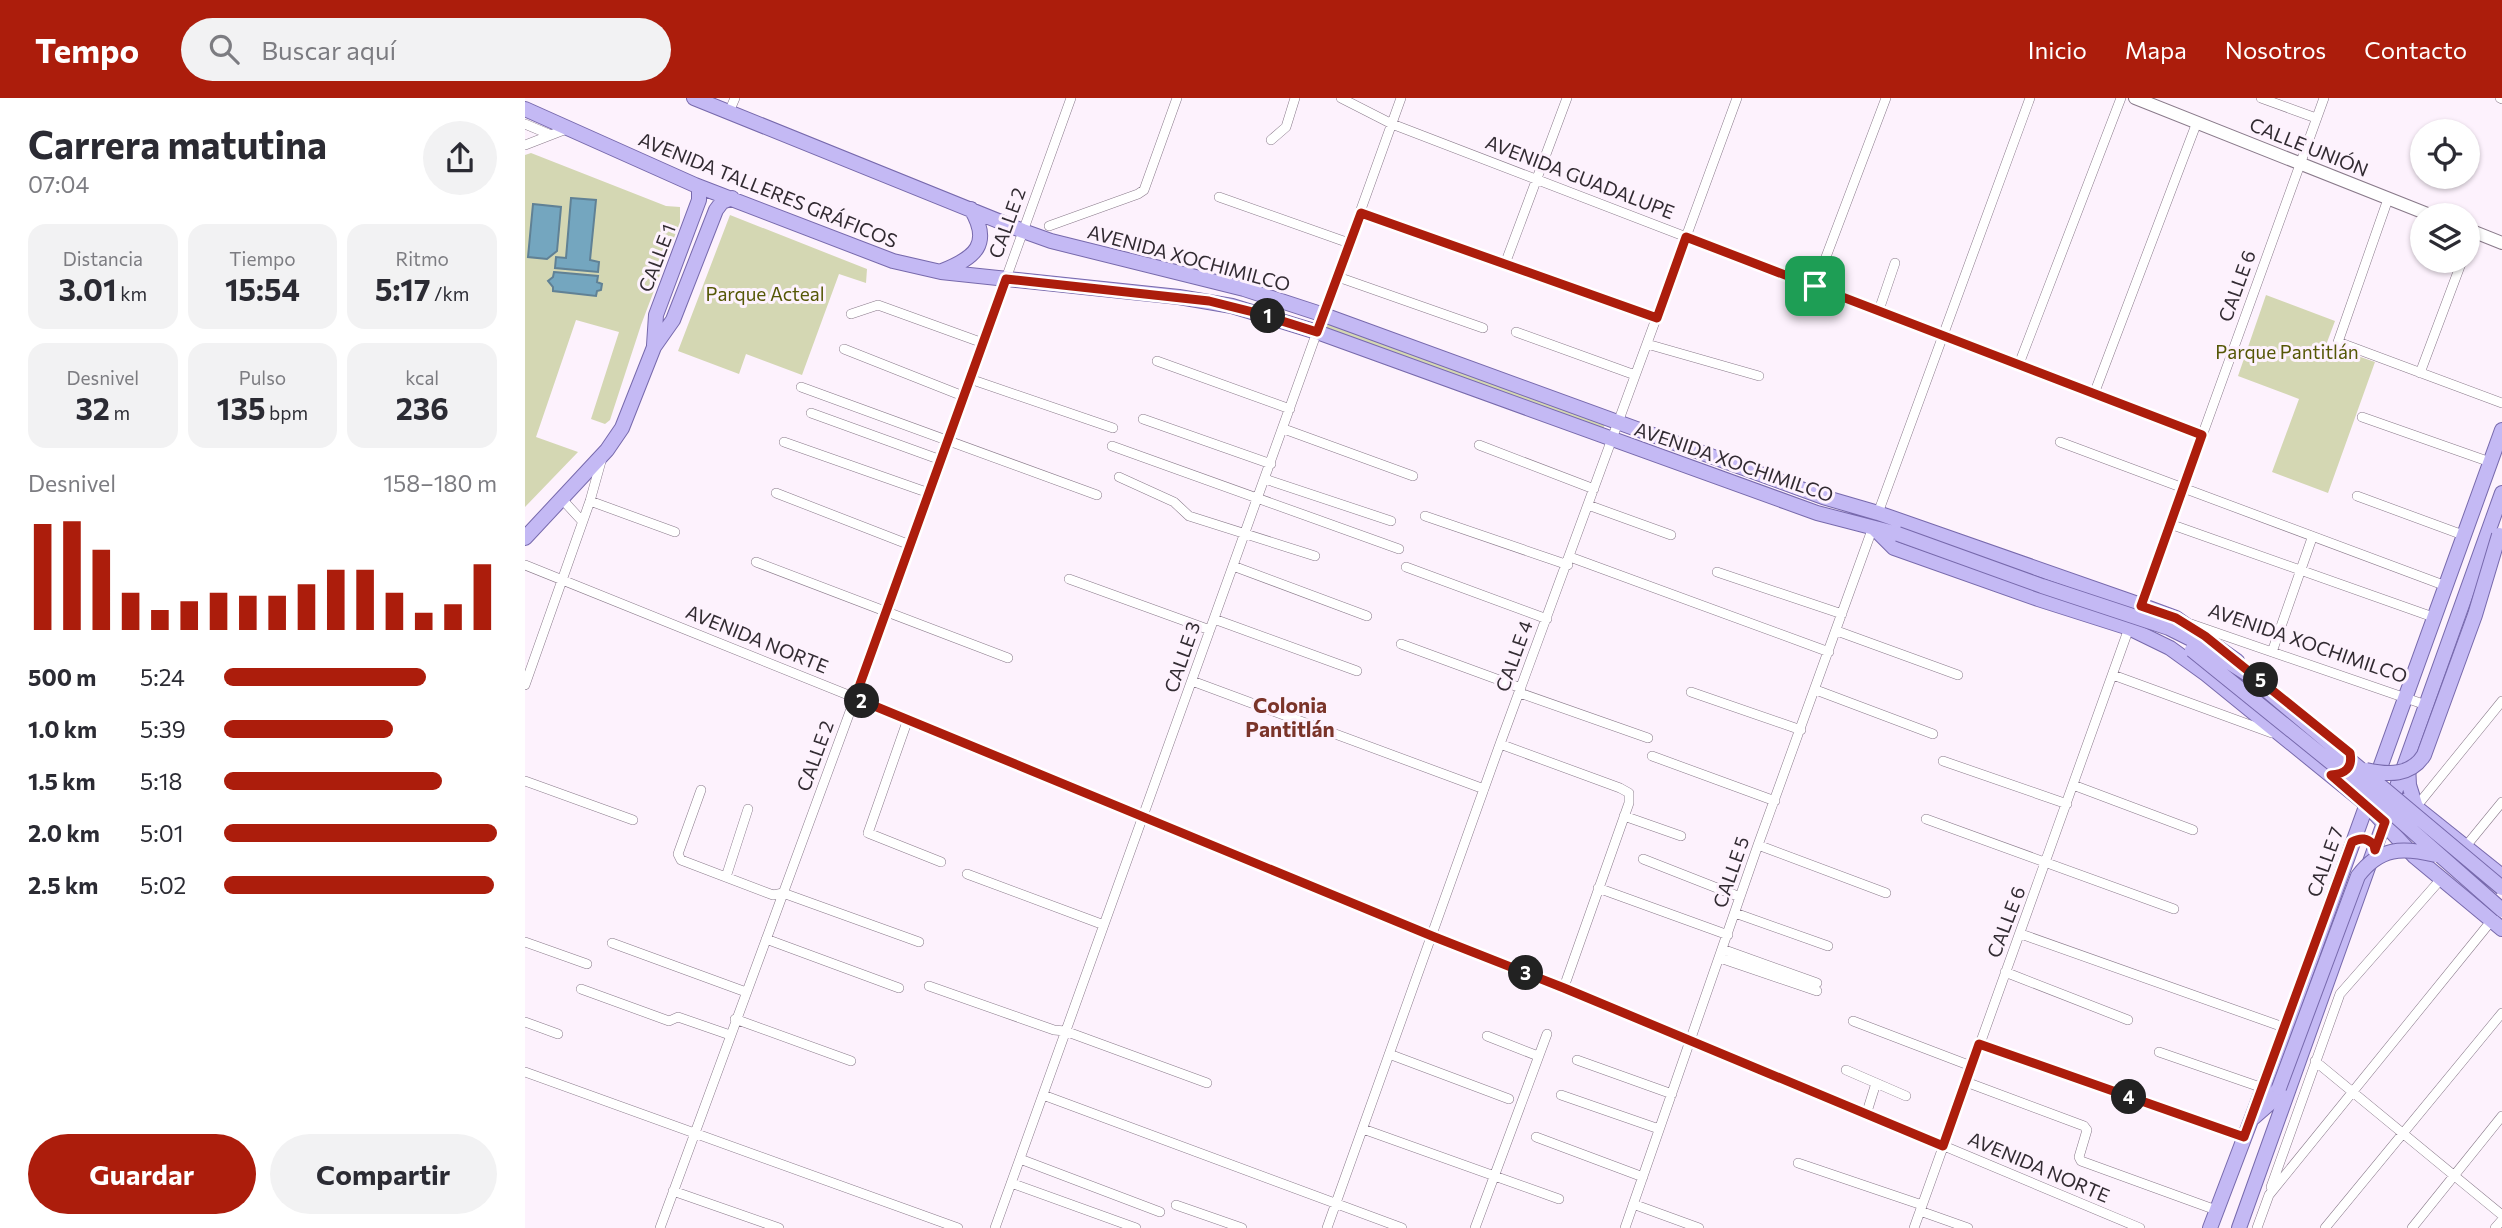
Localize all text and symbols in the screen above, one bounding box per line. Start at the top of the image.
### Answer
search box [181,18,671,81]
text: Tempo [35,29,139,70]
icon: search [205,30,243,68]
text: Buscar aquí [261,34,396,65]
text: Inicio [2028,35,2087,64]
text: Mapa [2125,35,2187,64]
text: Nosotros [2225,35,2326,64]
text: Contacto [2364,35,2467,64]
street label: CALLE UNIÓN [2246,111,2372,181]
map controls [2410,119,2480,273]
button: locate [2410,119,2480,189]
text: Carrera matutina [28,120,327,167]
button: share [423,121,497,195]
street label: AVENIDA TALLERES GRÁFICOS [635,127,901,252]
street label: AVENIDA GUADALUPE [1482,130,1678,223]
text: 07:04 [28,170,89,198]
street label: CALLE 2 [983,184,1030,261]
button: layers [2410,203,2480,273]
street label: AVENIDA XOCHIMILCO [1085,219,1293,296]
street label: CALLE 1 [633,221,680,295]
text: Distancia [63,247,143,270]
text: Tiempo [229,247,296,270]
text: Ritmo [395,247,449,270]
street label: CALLE 6 [2213,247,2260,325]
pin [1785,256,1845,316]
icon: arrive [1796,267,1834,305]
text: 3.01 [59,270,117,307]
text: 15:54 [225,270,300,307]
text: 5:17 [375,270,430,307]
text: km [117,282,147,305]
text: /km [430,282,469,305]
park label: Parque Acteal [705,282,825,305]
pin: 1 [1251,298,1285,333]
text: 1 [1263,304,1272,327]
park label: Parque Pantitlán [2215,340,2359,363]
text: Desnivel [66,366,139,389]
text: Pulso [239,366,286,389]
text: kcal [405,366,439,389]
text: 32 [76,389,110,426]
text: 135 [217,389,265,426]
text: 236 [396,389,449,426]
text: m [110,401,130,424]
text: bpm [265,401,308,424]
street label: AVENIDA XOCHIMILCO [1632,417,1837,506]
text: Desnivel [28,469,116,497]
text: 158–180 m [383,469,497,497]
street label: AVENIDA XOCHIMILCO [2206,598,2411,687]
street label: AVENIDA NORTE [683,599,832,678]
street label: CALLE 4 [1490,617,1537,695]
street label: CALLE 3 [1159,618,1204,695]
pin: 5 [2243,662,2279,698]
text: 500 m [28,663,96,691]
text: 5:24 [140,663,185,691]
text: 5 [2255,668,2266,691]
pin: 2 [845,684,879,718]
text: 2 [856,689,867,712]
district label: Colonia Pantitlán [1245,692,1335,741]
text: 1.0 km [28,715,97,743]
text: 5:39 [140,715,186,743]
street label: CALLE 2 [791,717,838,794]
text: 1.5 km [28,767,96,795]
text: 5:18 [140,767,182,795]
text: 2.0 km [28,819,100,847]
text: 5:01 [140,819,183,847]
street label: CALLE 7 [2301,824,2348,900]
street label: CALLE 5 [1708,833,1753,910]
text: 2.5 km [28,871,98,899]
text: 5:02 [140,871,186,899]
street label: CALLE 6 [1981,883,2030,961]
pin: 3 [1509,956,1543,990]
text: 3 [1520,961,1531,984]
pin: 4 [2111,1080,2147,1114]
text: 4 [2123,1085,2134,1108]
street label: AVENIDA NORTE [1965,1126,2113,1207]
button: Guardar [28,1134,256,1214]
button: Compartir [270,1134,497,1214]

